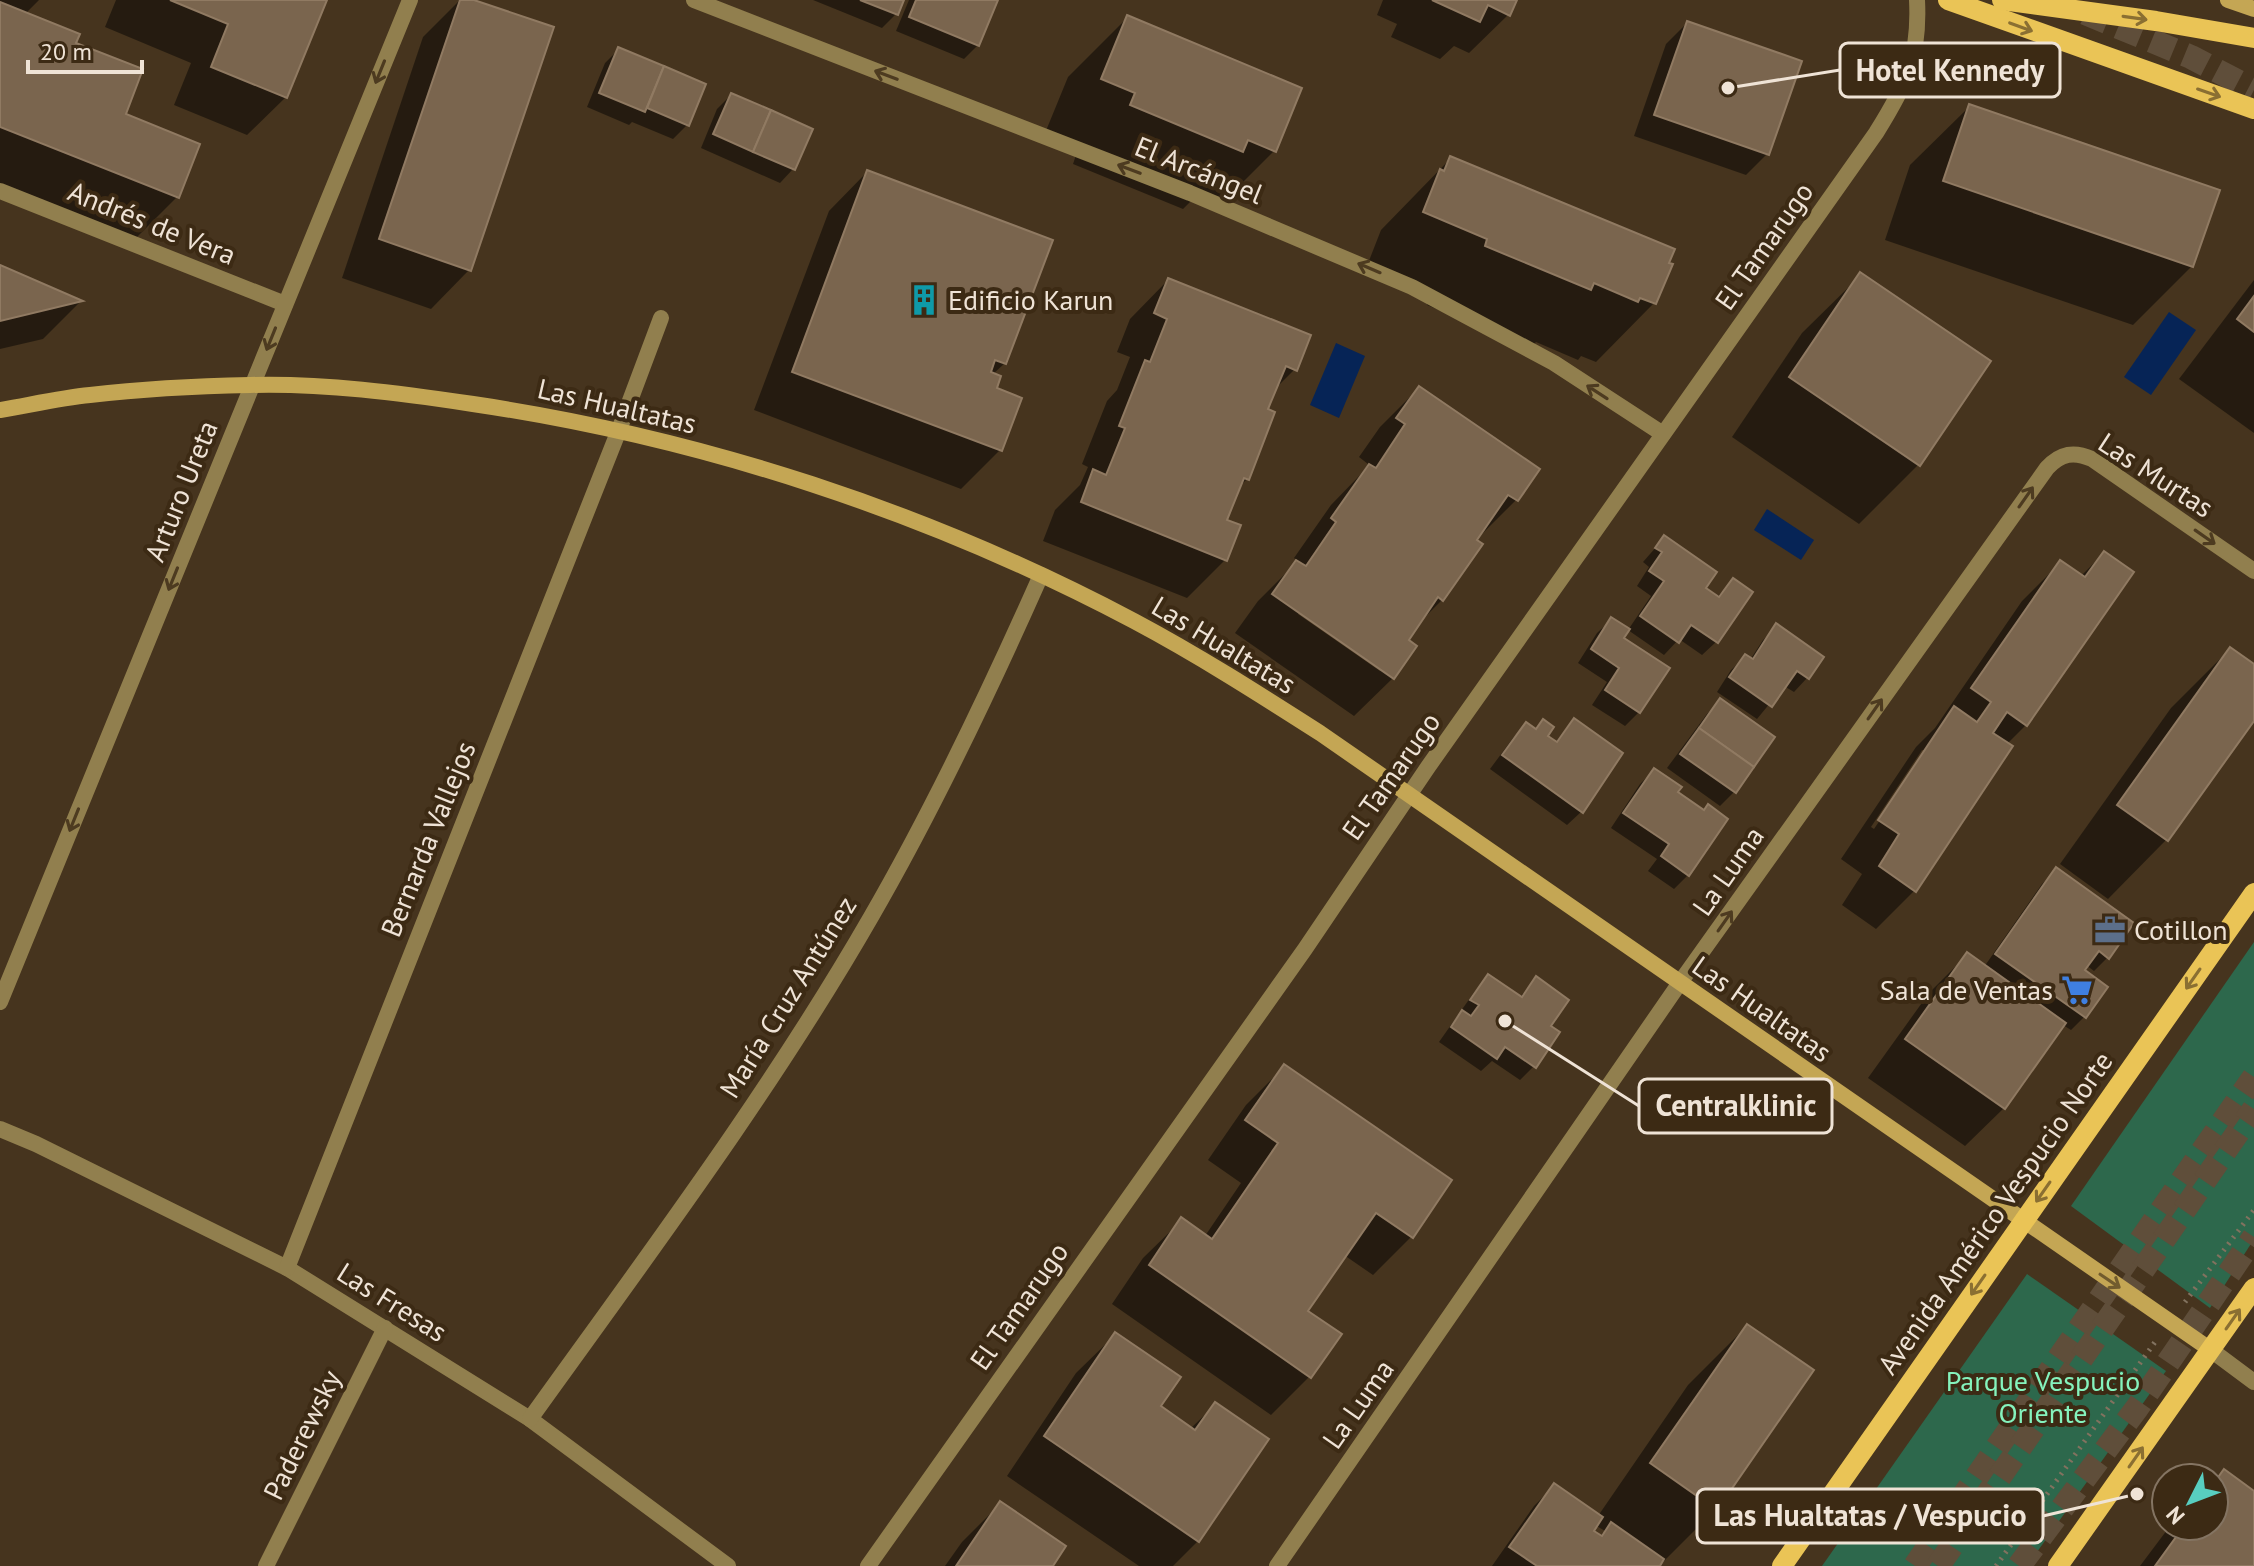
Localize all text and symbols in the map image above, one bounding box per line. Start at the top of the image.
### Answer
one-way arrow [2122,11,2147,26]
one-way arrow [2009,21,2033,35]
scale bar [28,24,142,74]
text: 20 m [40,36,92,67]
callout: Hotel Kennedy [1840,43,2060,97]
text: Hotel Kennedy [1856,50,2045,89]
one-way arrow [372,59,387,84]
one-way arrow [875,67,899,81]
one-way arrow [2196,87,2221,102]
street label: El Arcángel [1130,127,1269,212]
one-way arrow [1117,161,1142,175]
street label: Andrés de Vera [63,172,241,273]
street label: El Tamarugo [1706,175,1821,317]
one-way arrow [1357,260,1382,275]
place label: Edificio Karun [948,281,1113,318]
building icon: Edificio Karun [907,283,941,317]
one-way arrow [263,326,277,351]
street label: Las Hualtatas [534,369,700,442]
one-way arrow [1587,383,1609,400]
street label: Arturo Ureta [136,415,226,567]
street label: Las Murtas [2092,424,2221,525]
one-way arrow [2017,487,2034,508]
one-way arrow [2193,529,2216,545]
one-way arrow [164,566,179,591]
street label: Las Hualtatas [1145,587,1303,702]
one-way arrow [1867,698,1884,720]
street label: El Tamarugo [1333,705,1448,847]
street label: Bernarda Vallejos [371,736,484,942]
one-way arrow [66,807,80,832]
street label: La Luma [1683,819,1772,923]
street label: María Cruz Antúnez [711,889,864,1104]
one-way arrow [1717,910,1733,932]
place label: Cotillon [2134,911,2228,948]
office icon: Cotillon [2093,913,2127,947]
street label: Las Hualtatas [1685,947,1839,1070]
one-way arrow [2185,968,2201,990]
place label: Sala de Ventas [1880,971,2053,1008]
supermarket icon: Sala de Ventas [2060,973,2094,1007]
street label: Avenida Américo Vespucio Norte [1869,1044,2120,1381]
callout: Centralklinic [1639,1079,1832,1133]
text: Centralklinic [1655,1085,1817,1124]
one-way arrow [2035,1181,2052,1202]
street label: El Tamarugo [961,1235,1076,1377]
street label: Las Fresas [330,1253,454,1350]
one-way arrow [1970,1273,1986,1295]
one-way arrow [2099,1273,2121,1289]
one-way arrow [2225,1309,2241,1331]
street label: La Luma [1313,1352,1402,1456]
park label: Parque Vespucio Oriente [1946,1362,2140,1431]
street label: Paderewsky [254,1364,349,1506]
one-way arrow [2128,1446,2144,1468]
north arrow [2150,1462,2230,1542]
callout: Las Hualtatas / Vespucio [1697,1489,2043,1543]
text: Las Hualtatas / Vespucio [1713,1495,2027,1534]
text: N [2160,1501,2190,1530]

